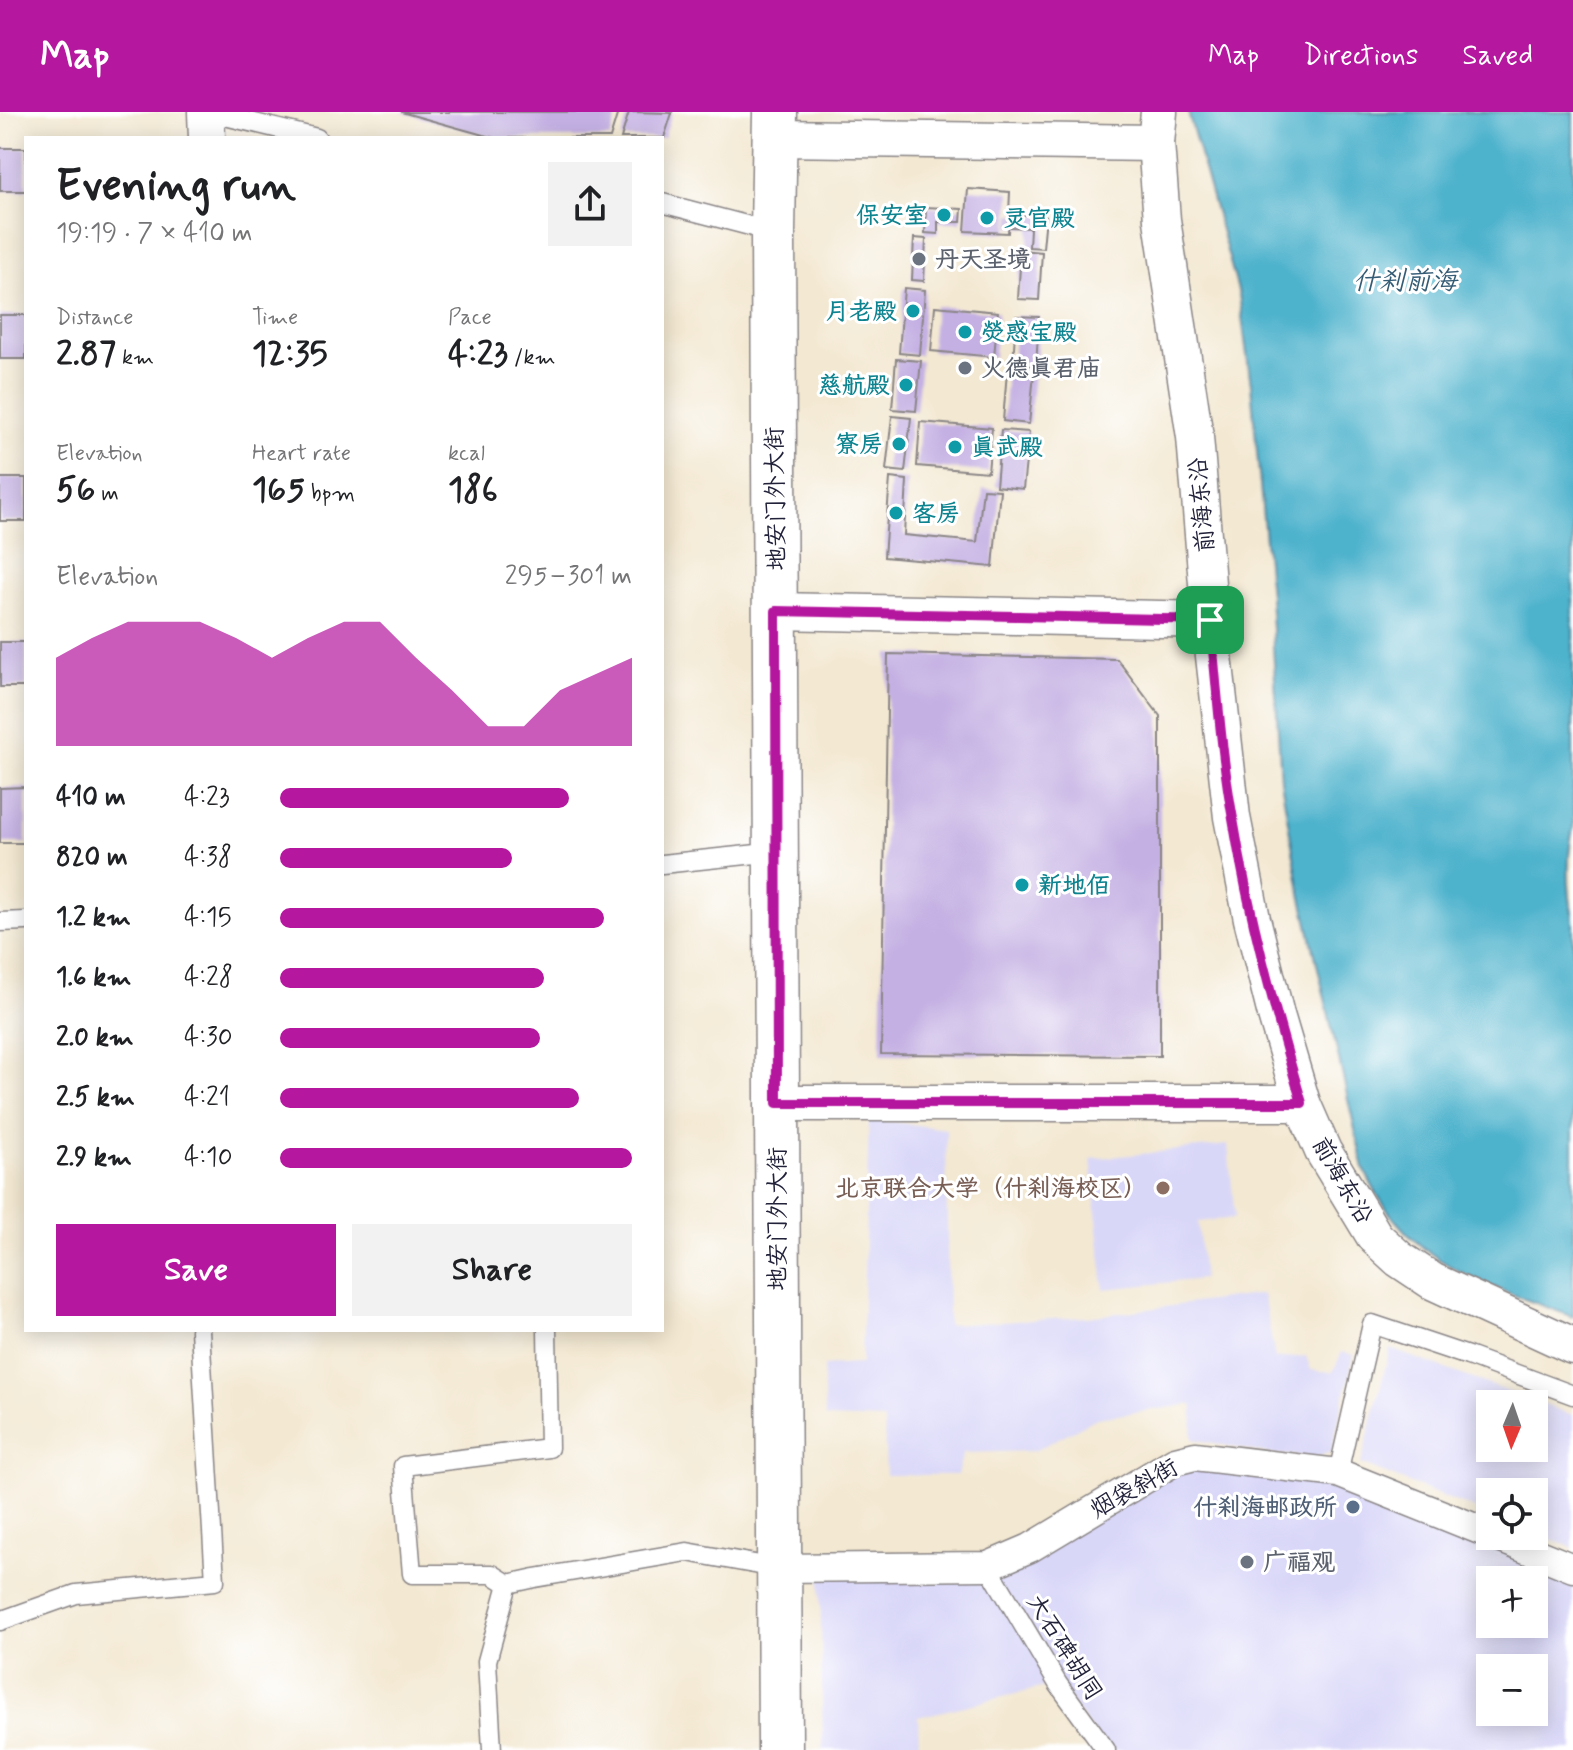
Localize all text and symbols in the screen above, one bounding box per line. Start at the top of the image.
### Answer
text: Map [40,32,110,81]
text: Map [1208,38,1259,75]
text: Directions [1303,38,1418,75]
text: Saved [1462,38,1533,75]
text: Evening run [56,158,296,216]
button: share [548,162,632,246]
place label: 保安室 [856,201,928,232]
place label: 灵官殿 [1003,204,1075,235]
marker: 保安室 [935,206,953,224]
marker: 灵官殿 [978,209,996,227]
text: 19:19 · 7 × 410 m [56,217,253,251]
place label: 丹天圣境 [935,245,1031,276]
marker: 丹天圣境 [910,250,928,268]
water label: 什刹前海 [1353,265,1459,299]
place label: 月老殿 [825,297,897,328]
marker: 月老殿 [904,302,922,320]
text: Distance [56,304,133,332]
text: Time [252,304,298,332]
text: Pace [448,304,492,332]
place label: 熒惑宝殿 [981,318,1077,349]
marker: 熒惑宝殿 [956,323,974,341]
text: 2.87 [56,332,116,377]
text: 12:35 [252,332,328,377]
text: 4:23 [448,332,508,377]
text: km [116,344,154,372]
text: /km [508,344,556,372]
place label: 火德真君庙 [981,354,1101,385]
marker: 火德真君庙 [956,359,974,377]
place label: 慈航殿 [818,371,890,402]
marker: 慈航殿 [897,376,915,394]
street label: 地安门外大街 [760,427,793,571]
place label: 寮房 [835,430,883,461]
place label: 真武殿 [971,433,1043,464]
marker: 寮房 [890,435,908,453]
marker: 真武殿 [946,438,964,456]
text: Elevation [56,440,143,468]
text: Heart rate [252,440,351,468]
text: kcal [448,440,485,468]
street label: 前海东沿 [1183,456,1222,554]
text: 56 [56,468,95,513]
text: 165 [252,468,305,513]
text: 186 [448,468,498,513]
text: m [95,480,119,508]
text: bpm [305,480,355,508]
place label: 客房 [912,499,960,530]
marker: 客房 [887,504,905,522]
text: Elevation [56,560,158,594]
text: 295–301 m [505,560,632,594]
pin [1176,586,1244,654]
icon: arrive [1188,598,1232,642]
text: 410 m [56,781,126,815]
text: 4:23 [184,781,230,815]
text: 820 m [56,841,128,875]
text: 4:38 [184,841,232,875]
place label: 新地佰 [1038,871,1110,902]
marker: 新地佰 [1013,876,1031,894]
text: 1.2 km [56,901,131,935]
text: 4:15 [184,901,232,935]
text: 1.6 km [56,961,131,995]
text: 4:28 [184,961,233,995]
text: 2.0 km [56,1021,134,1055]
text: 4:30 [184,1021,233,1055]
text: 2.5 km [56,1081,135,1115]
text: 4:21 [184,1081,230,1115]
street label: 前海东沿 [1304,1131,1379,1230]
text: 2.9 km [56,1141,132,1175]
text: 4:10 [184,1141,233,1175]
street label: 地安门外大街 [763,1147,794,1291]
place label: 北京联合大学（什刹海校区） [835,1174,1147,1205]
marker: 北京联合大学（什刹海校区） [1154,1179,1172,1197]
button: Save [56,1224,336,1316]
button: Share [352,1224,632,1316]
north arrow [1476,1390,1548,1462]
map controls [1476,1390,1548,1726]
street label: 烟袋斜街 [1085,1452,1184,1526]
button: locate [1476,1478,1548,1550]
place label: 什刹海邮政所 [1193,1493,1337,1524]
marker: 什刹海邮政所 [1344,1498,1362,1516]
place label: 广福观 [1263,1548,1335,1579]
marker: 广福观 [1238,1553,1256,1571]
button: + [1476,1566,1548,1638]
street label: 大石碑胡同 [1019,1589,1109,1707]
button: − [1476,1654,1548,1726]

